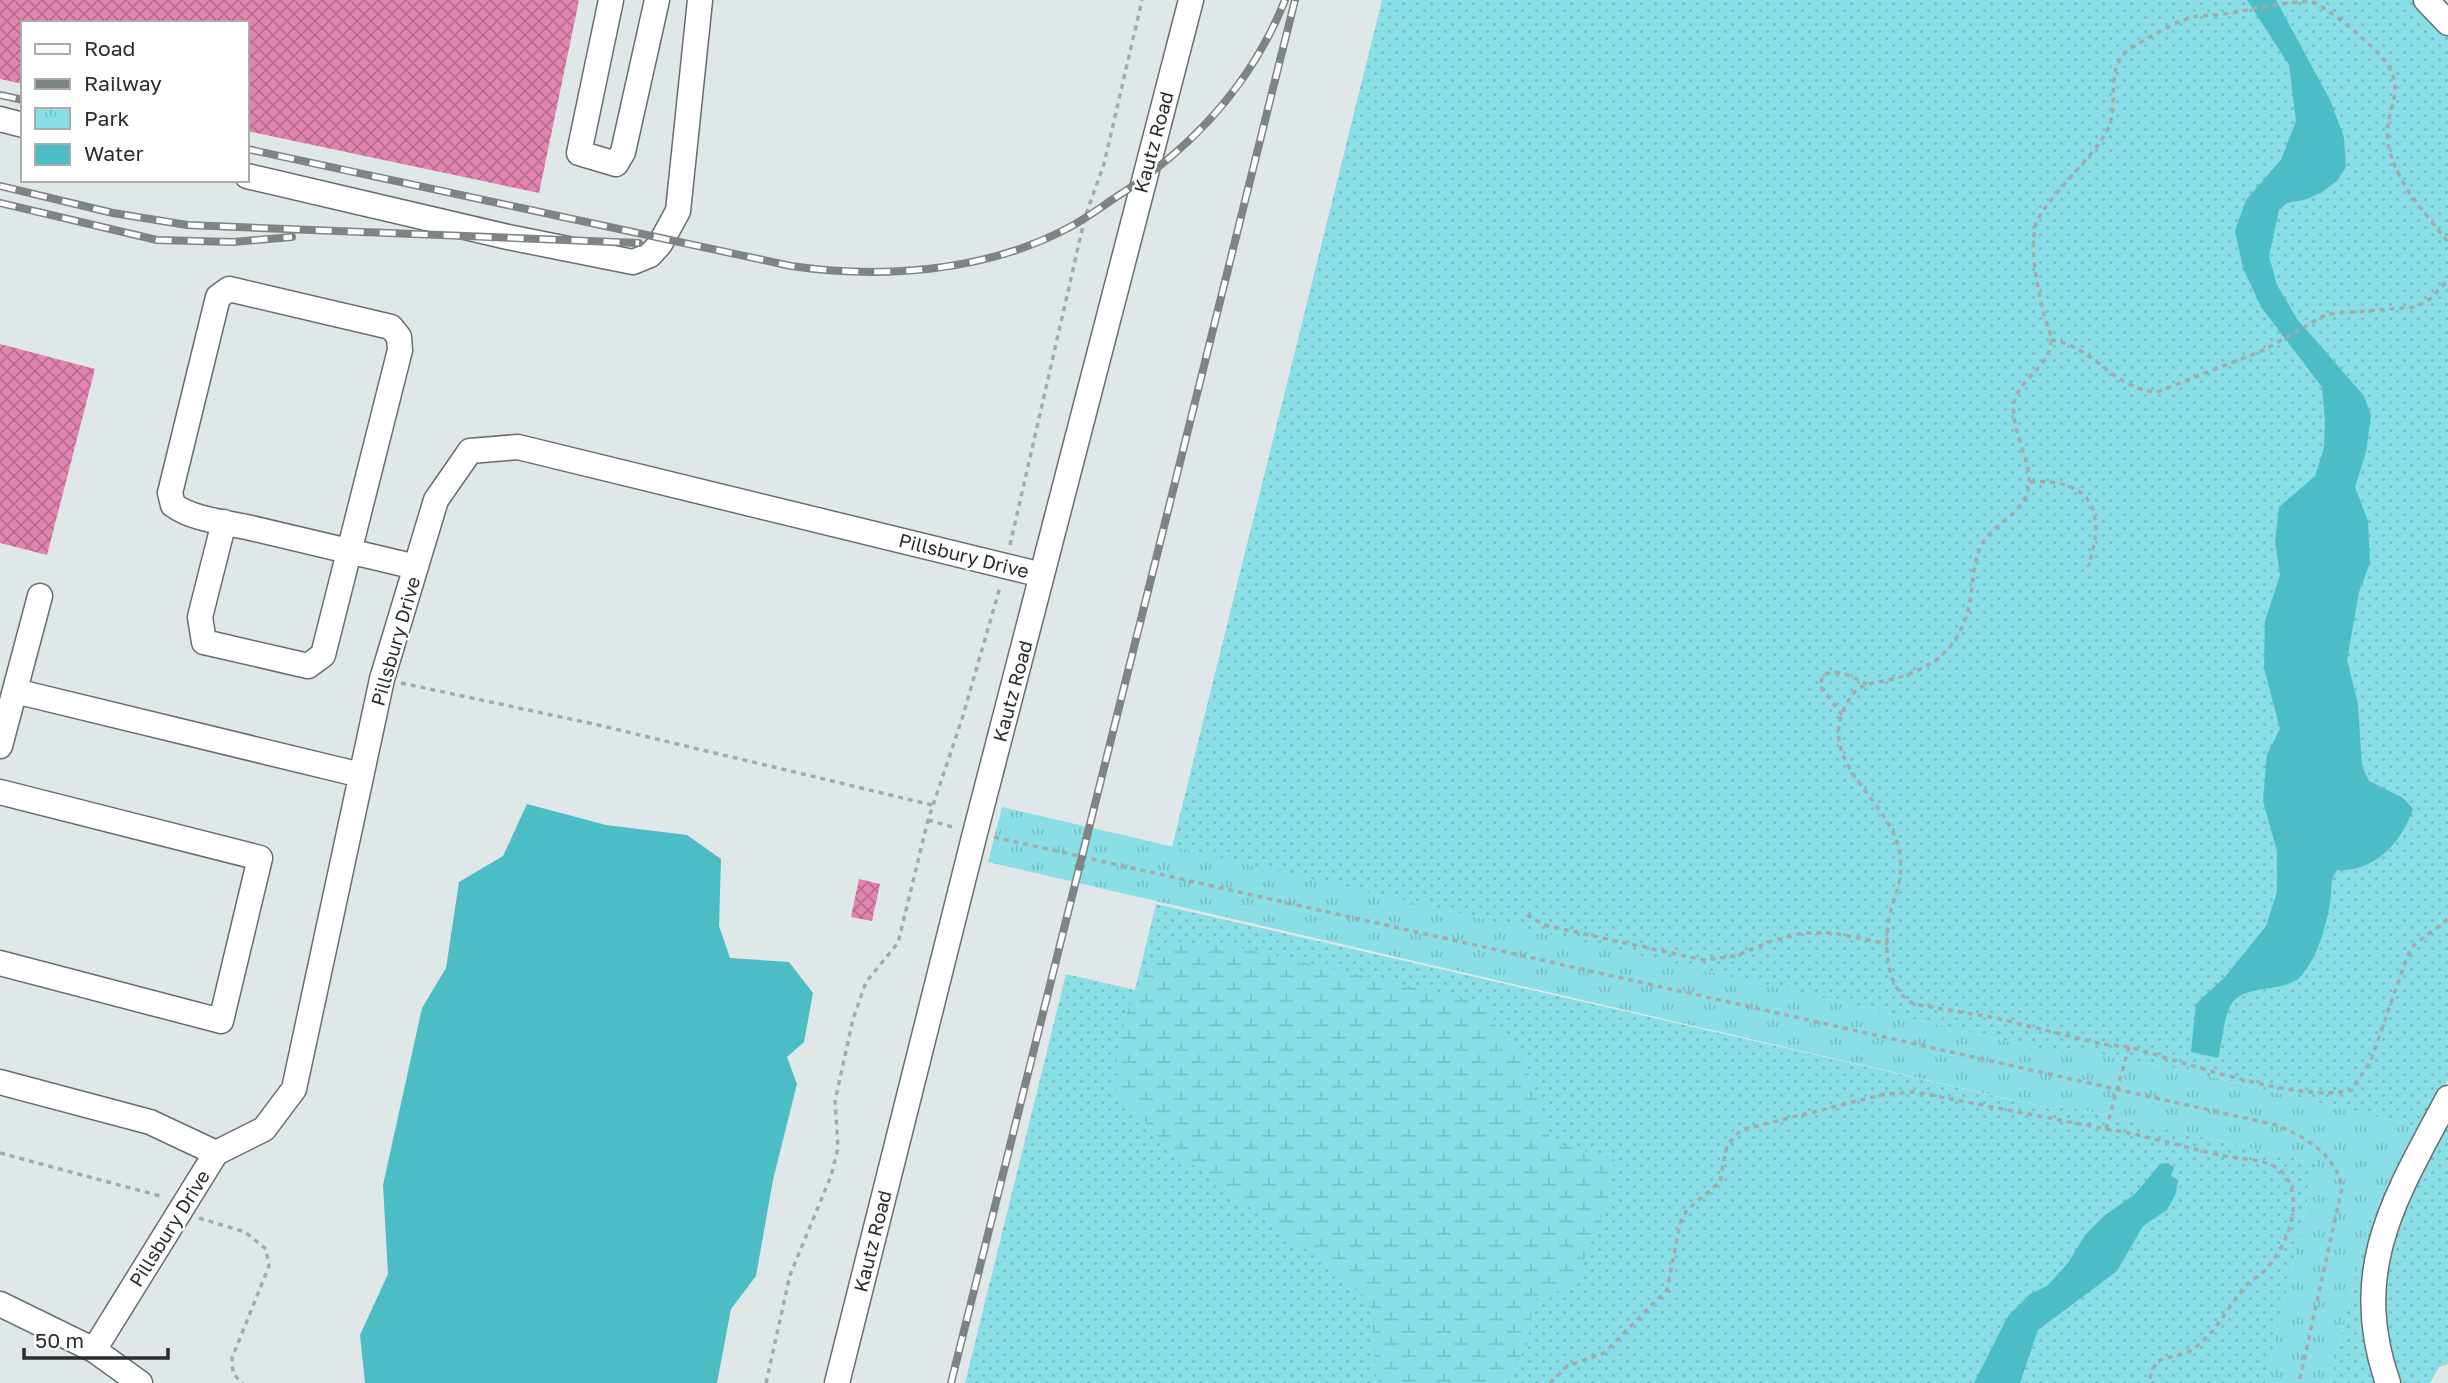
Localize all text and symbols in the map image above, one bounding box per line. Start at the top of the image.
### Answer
legend [21,21,248,182]
text: Road [84,35,135,61]
text: Railway [84,70,162,96]
street label: Kautz Road [1128,89,1178,195]
text: Park [84,105,130,131]
text: Water [84,140,144,166]
street label: Pillsbury Drive [896,528,1032,582]
street label: Pillsbury Drive [366,574,424,708]
street label: Kautz Road [987,638,1037,744]
street label: Pillsbury Drive [124,1165,214,1291]
street label: Kautz Road [848,1188,896,1294]
scale bar [24,1316,168,1360]
text: 50 m [35,1327,84,1353]

